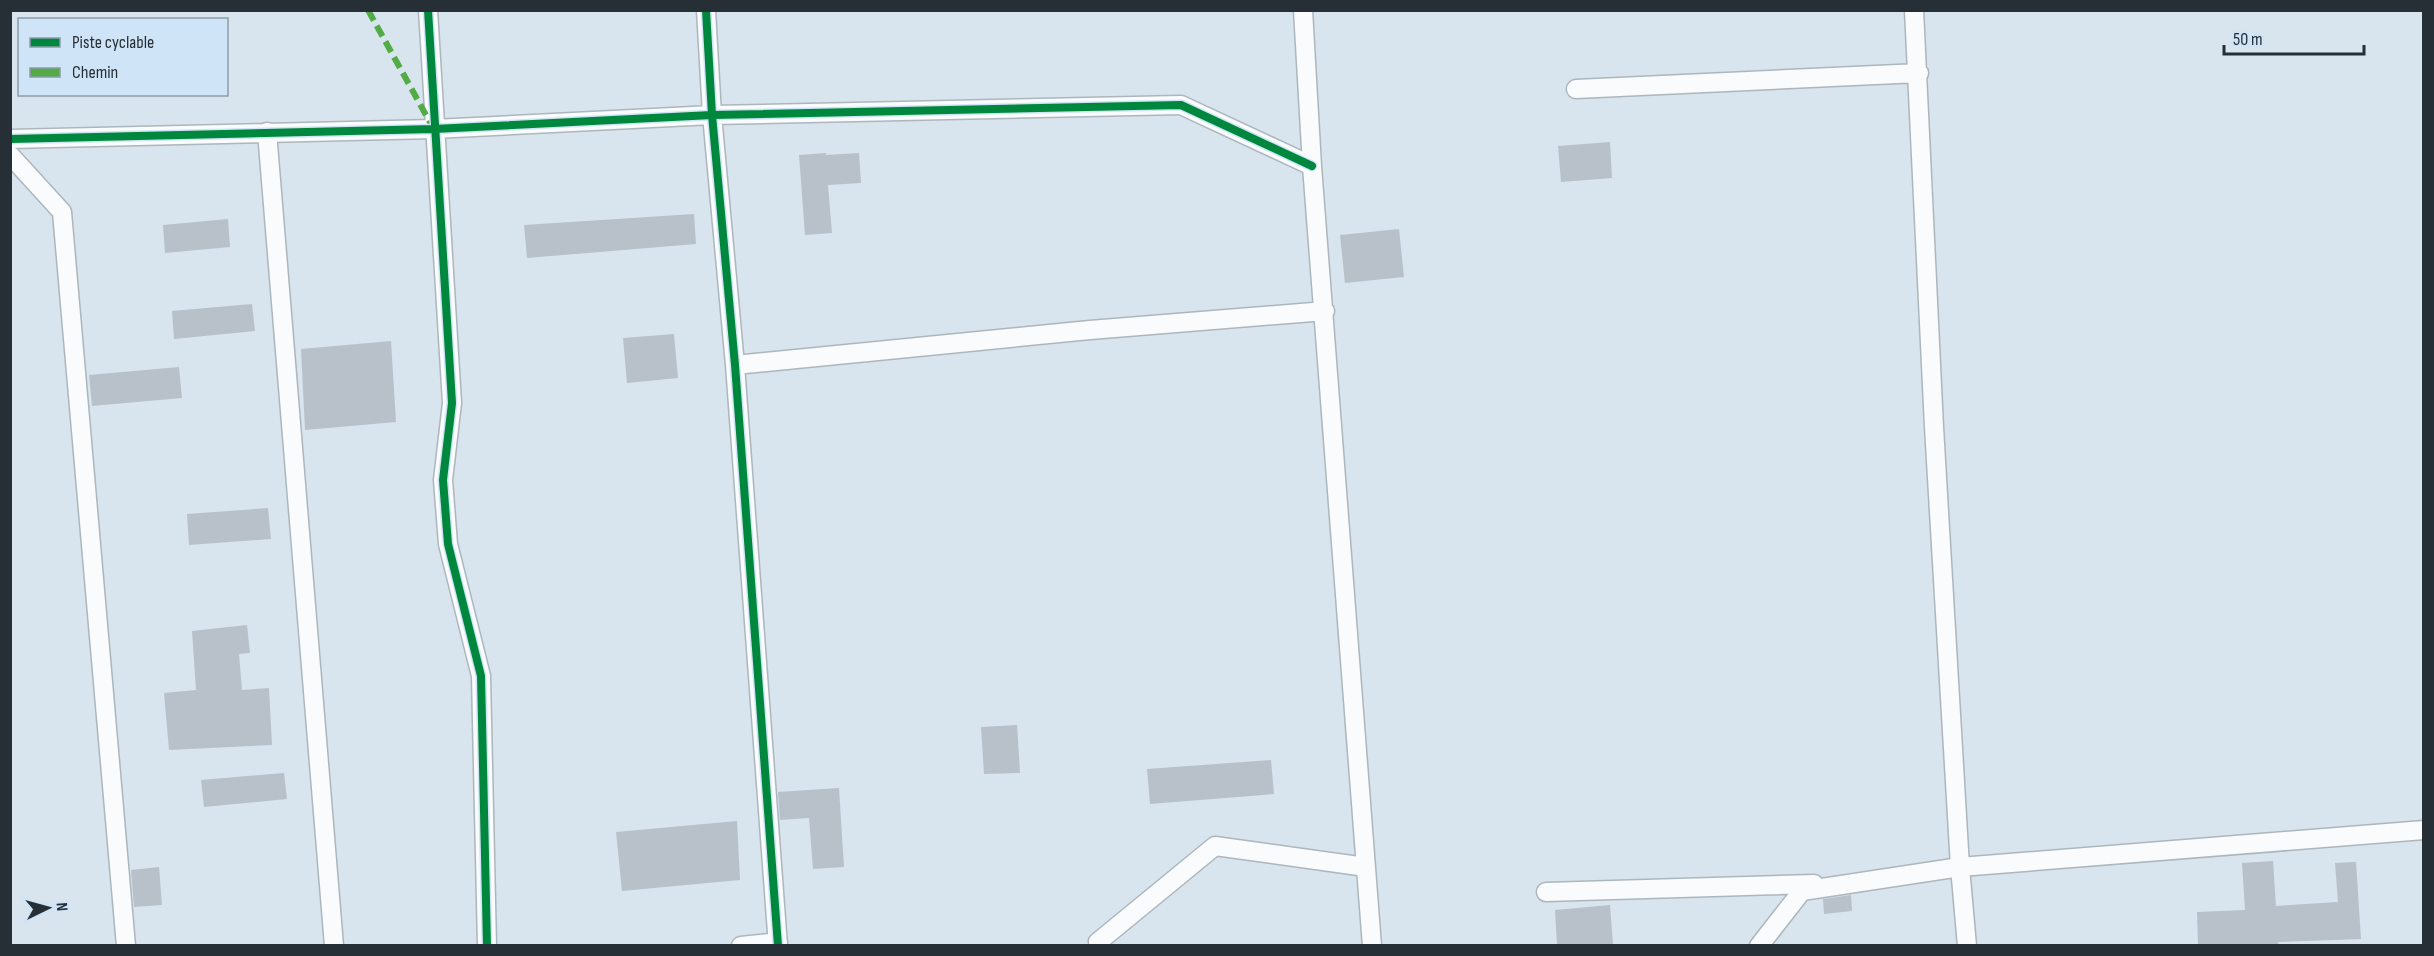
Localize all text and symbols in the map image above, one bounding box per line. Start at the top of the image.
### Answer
legend [18,18,228,96]
scale bar [2224,18,2364,56]
text: 50 m [2233,29,2263,50]
text: Piste cyclable [72,32,154,53]
text: Chemin [72,62,118,83]
north arrow [18,878,78,938]
text: N [52,902,71,912]

